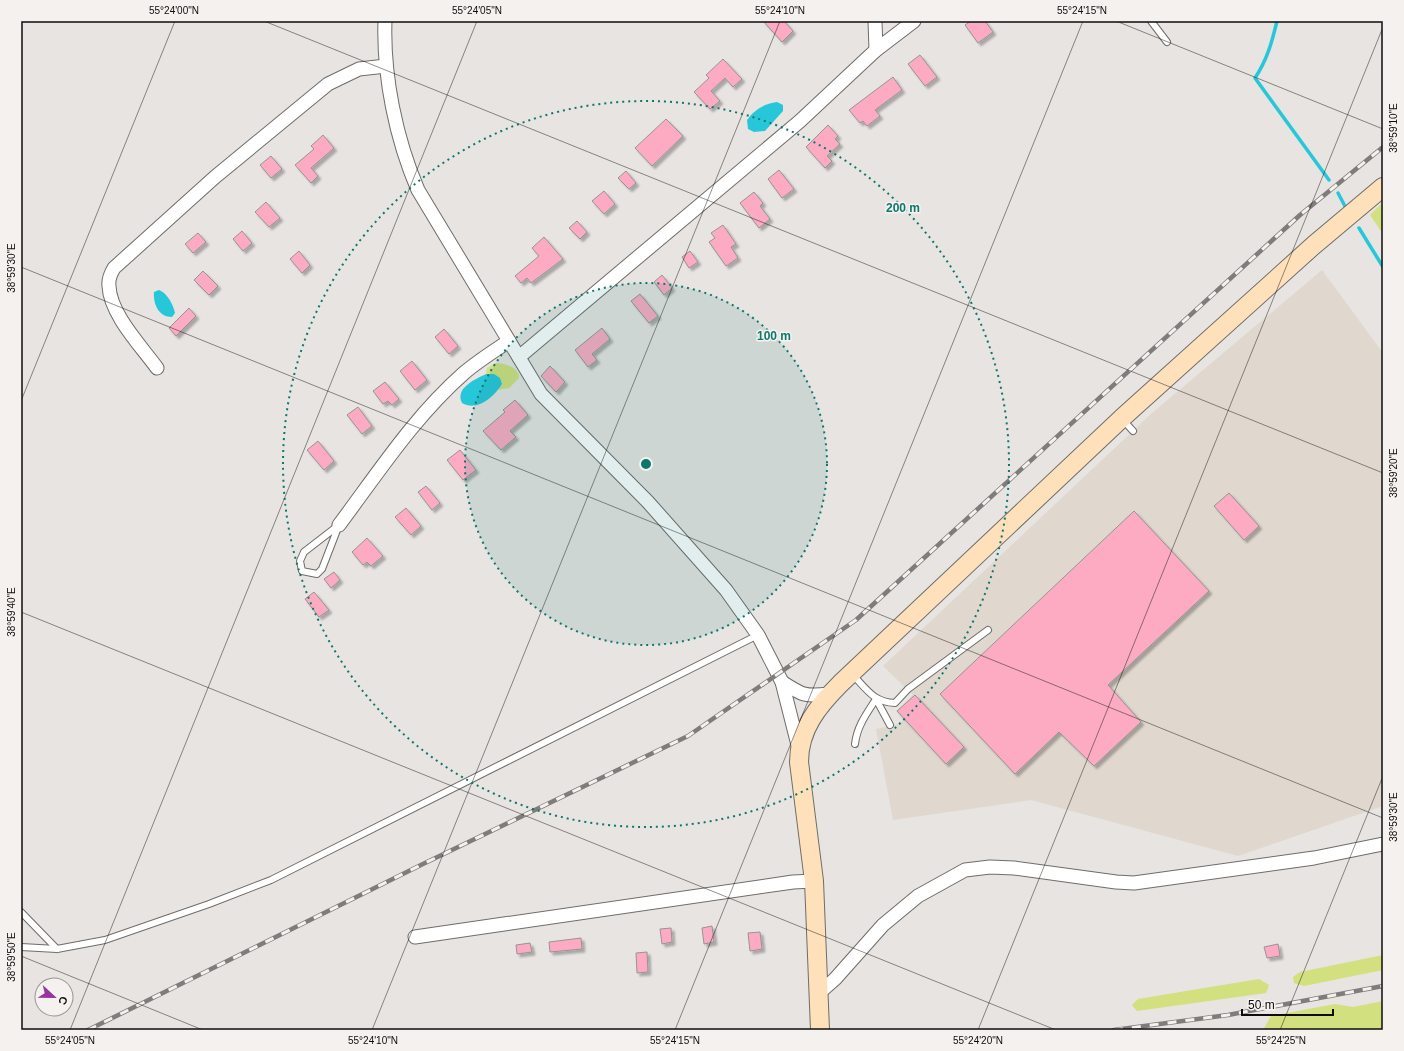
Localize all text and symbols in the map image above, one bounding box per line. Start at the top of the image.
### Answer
text: 55°24'00"N [149,5,199,16]
text: 55°24'05"N [452,5,502,16]
text: 55°24'10"N [755,5,805,16]
text: 55°24'15"N [1057,5,1107,16]
text: 38°59'10"E [1388,103,1399,153]
text: 200 m [886,201,920,215]
text: 38°59'30"E [6,243,17,293]
text: 100 m [757,329,791,343]
text: 38°59'20"E [1388,448,1399,498]
centre of rings [639,457,653,471]
text: 38°59'40"E [6,587,17,637]
text: 38°59'30"E [1388,792,1399,842]
text: 38°59'50"E [6,932,17,982]
north arrow [34,977,74,1017]
scale bar [1242,991,1333,1017]
text: С [56,995,70,1007]
text: 50 m [1248,998,1275,1012]
text: 55°24'05"N [45,1035,95,1046]
text: 55°24'10"N [348,1035,398,1046]
text: 55°24'15"N [650,1035,700,1046]
text: 55°24'20"N [953,1035,1003,1046]
text: 55°24'25"N [1256,1035,1306,1046]

